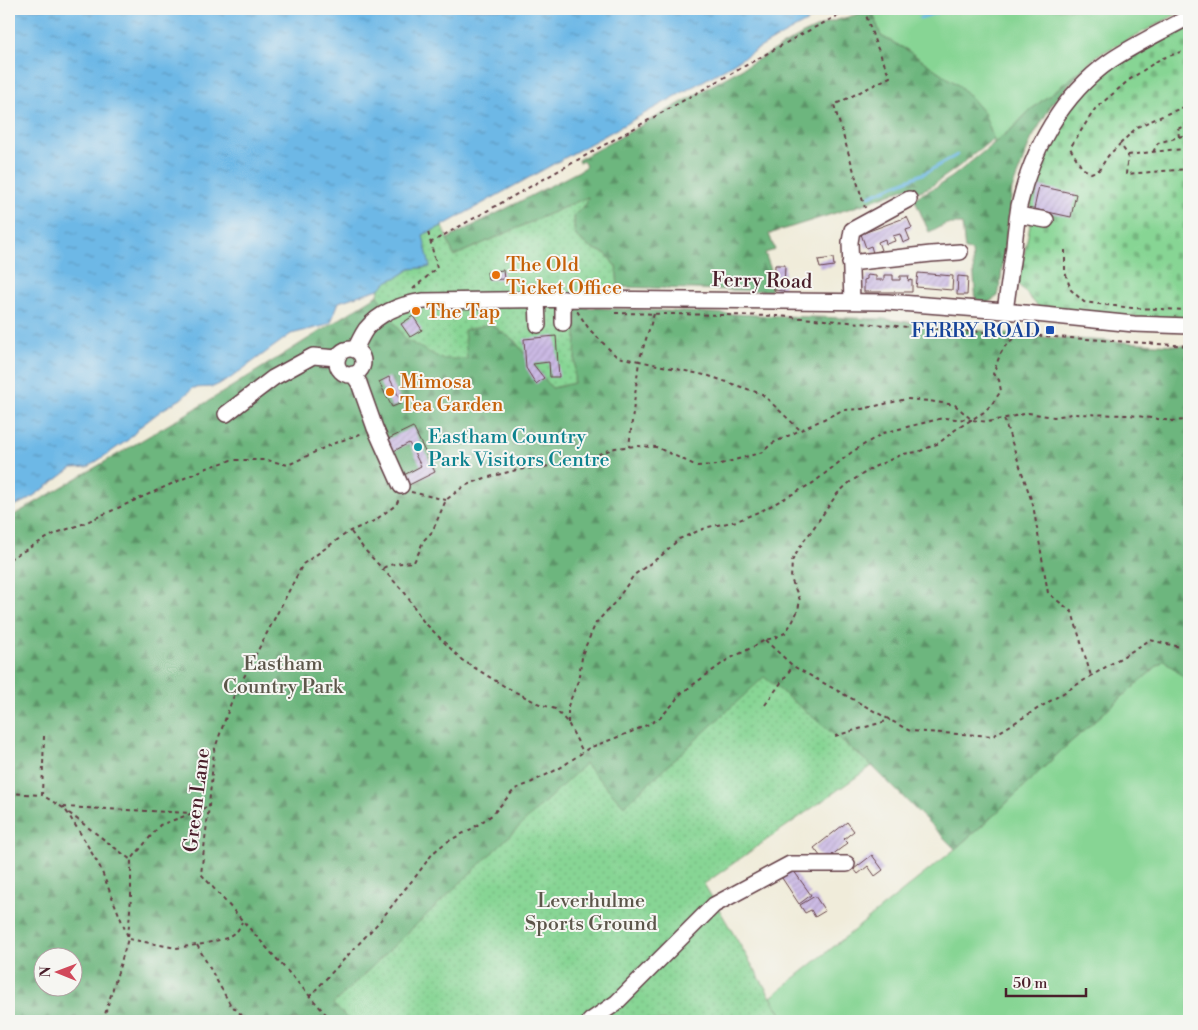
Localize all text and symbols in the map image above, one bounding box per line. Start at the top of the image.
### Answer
place label: The Old Ticket Office [506,253,622,301]
street label: Ferry Road [711,268,813,295]
marker: The Old Ticket Office [490,269,502,281]
place label: The Tap [426,300,500,325]
marker: The Tap [410,305,422,317]
place label: FERRY ROAD [911,319,1040,344]
marker: FERRY ROAD [1044,324,1056,336]
place label: Mimosa Tea Garden [400,370,503,418]
marker: Mimosa Tea Garden [384,386,396,398]
place label: Eastham Country Park Visitors Centre [428,425,610,473]
marker: Eastham Country Park Visitors Centre [412,441,424,453]
park label: Eastham Country Park [223,652,345,700]
street label: Green Lane [179,747,216,854]
park label: Leverhulme Sports Ground [525,889,658,937]
north arrow [32,948,82,998]
scale bar [1006,965,1086,997]
text: N [37,966,55,977]
text: 50 m [1013,974,1047,993]

